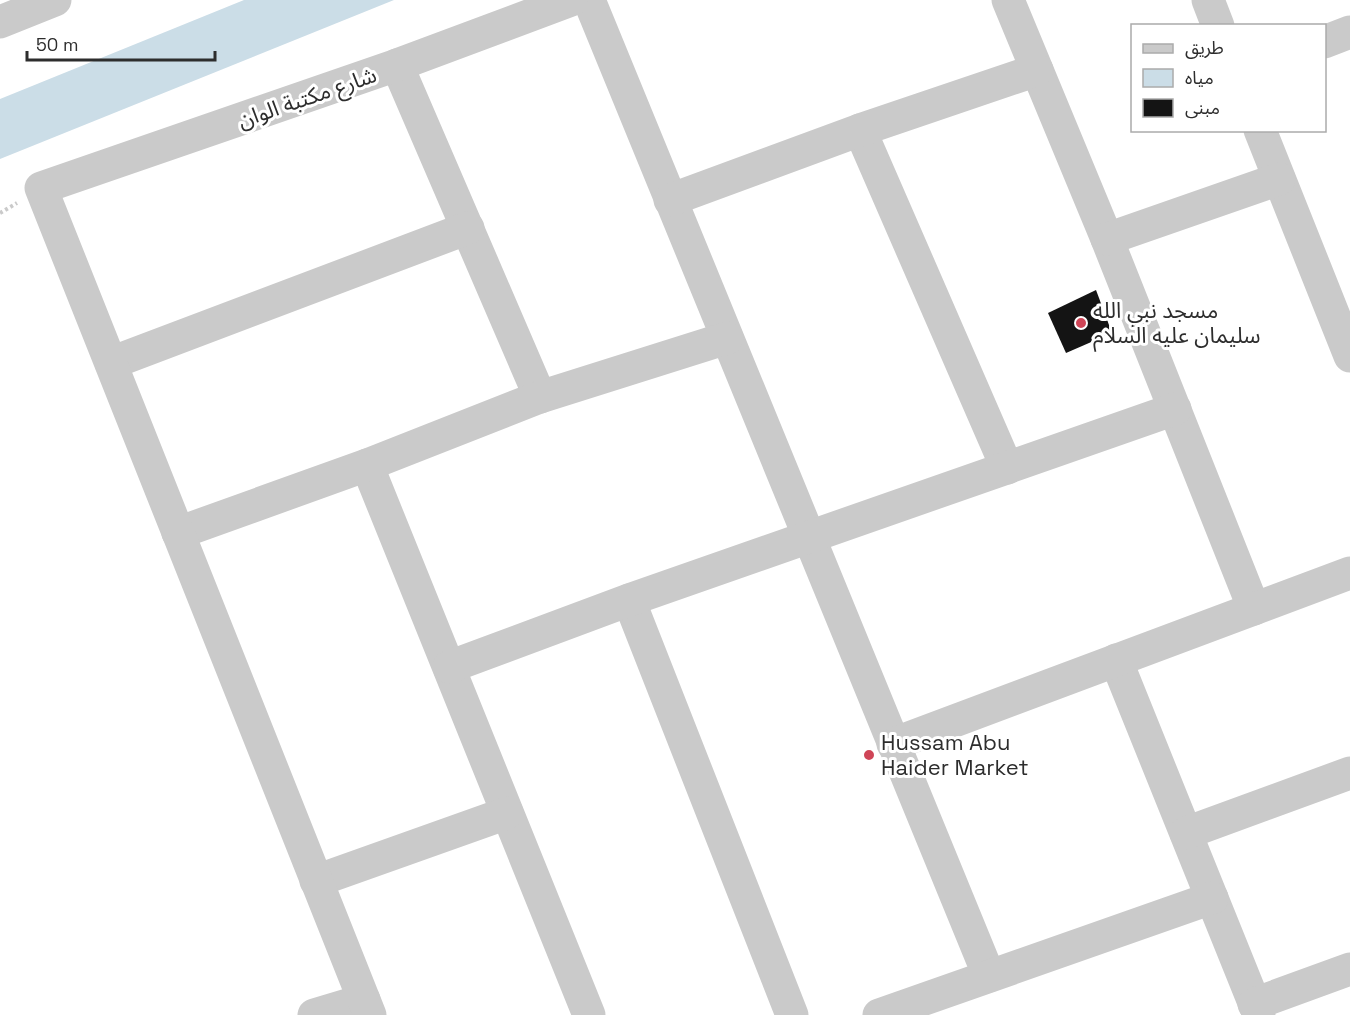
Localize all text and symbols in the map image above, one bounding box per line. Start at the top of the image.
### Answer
scale bar [27,24,214,62]
legend [1131,24,1326,132]
text: 50 m [36,33,78,56]
text: طريق [1185,36,1224,59]
street label: شارع مكتبة الوان [234,60,381,137]
text: مياه [1185,66,1214,89]
text: مبنى [1185,96,1220,119]
place label: مسجد نبي الله سليمان عليه السلام [1093,296,1261,352]
marker: مسجد نبي الله سليمان عليه السلام [1074,316,1088,330]
place label: Hussam Abu Haider Market [881,728,1029,781]
marker: Hussam Abu Haider Market [862,748,876,762]

